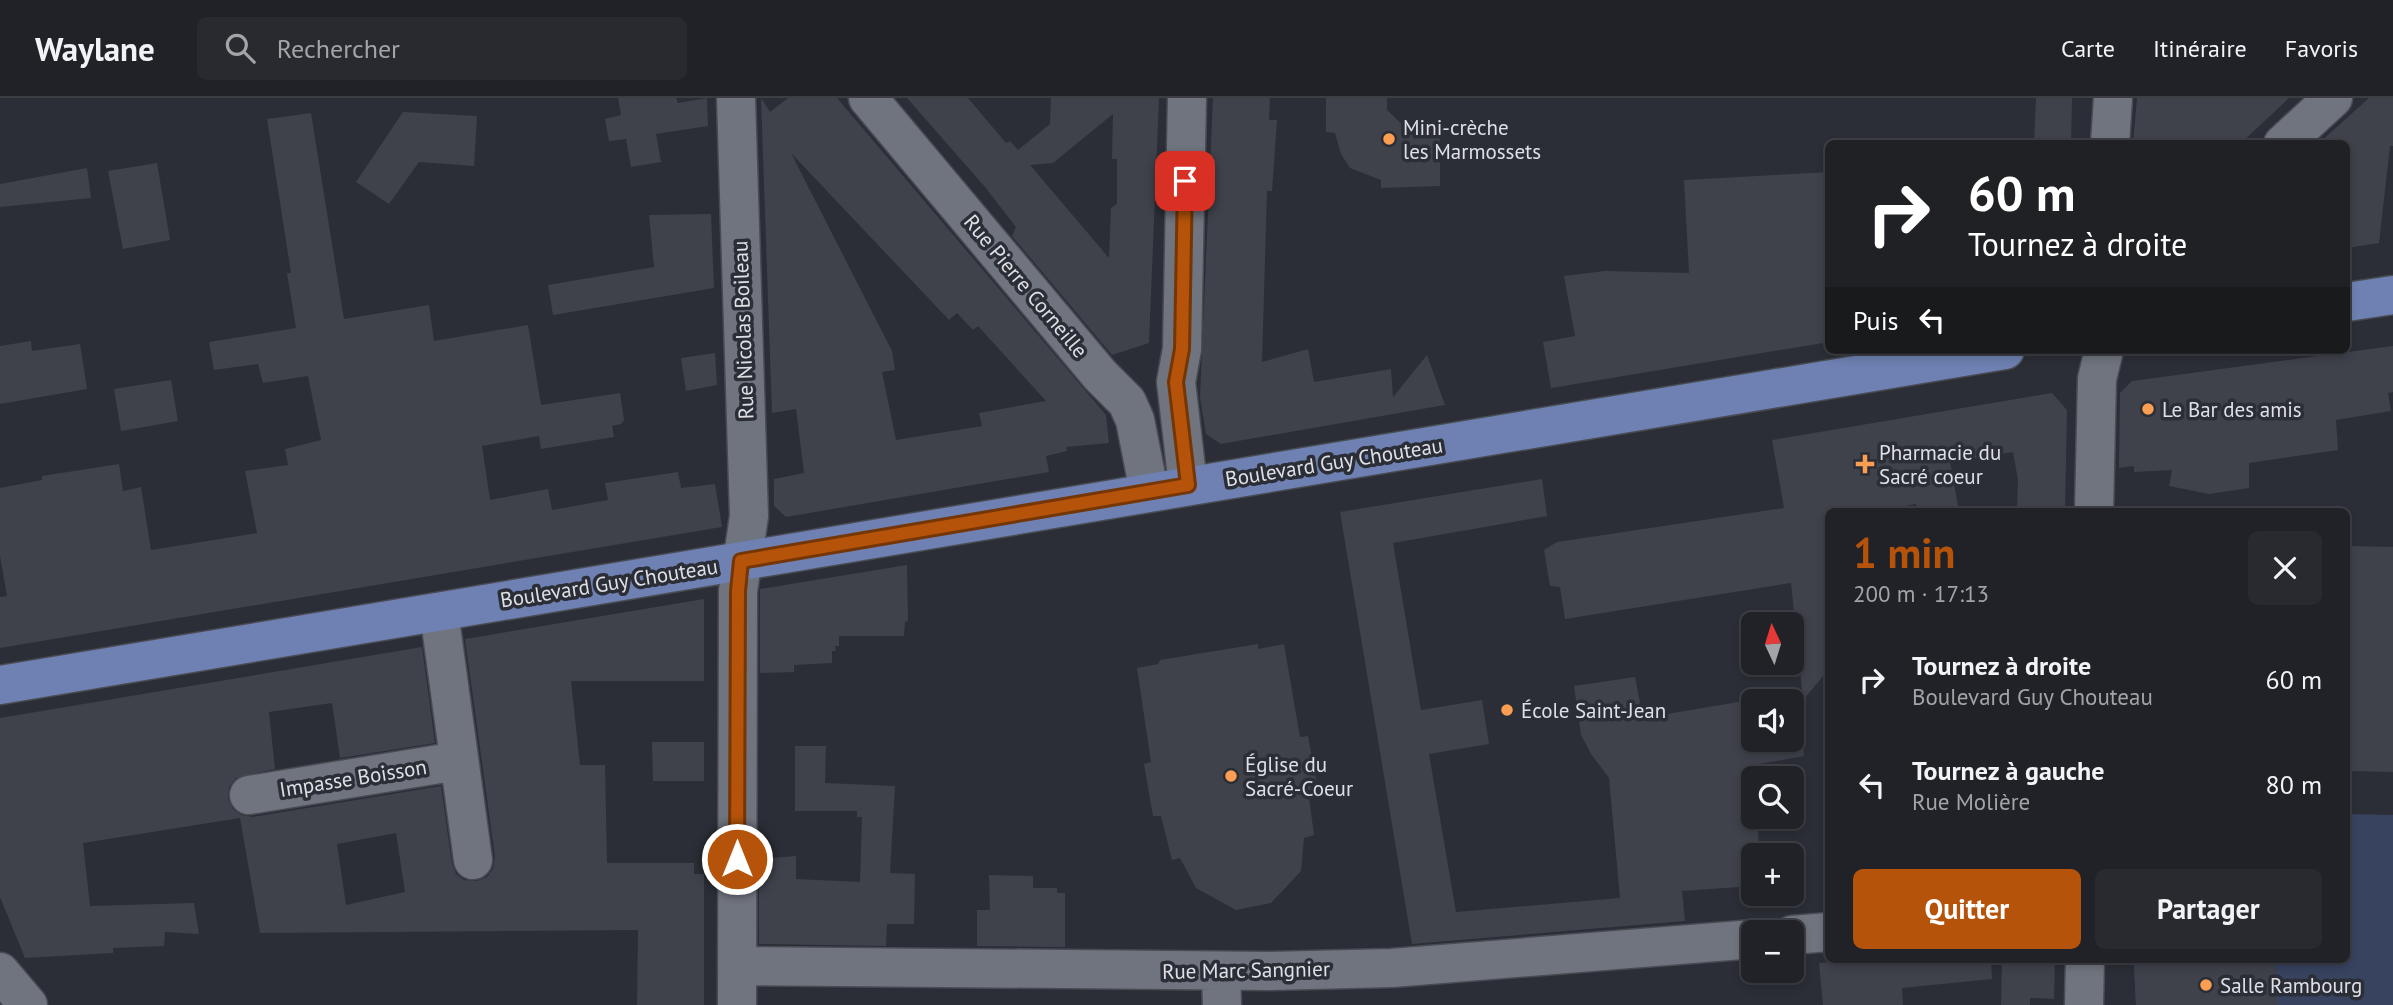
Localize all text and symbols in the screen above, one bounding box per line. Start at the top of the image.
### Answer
search box [197,17,687,80]
text: Waylane [35,27,155,70]
icon: search [221,29,259,67]
text: Rechercher [277,32,400,65]
text: Carte [2061,33,2115,64]
text: Itinéraire [2153,33,2247,64]
text: Favoris [2285,33,2358,64]
place label: Mini-crèche les Marmossets [1403,114,1541,165]
marker: Mini-crèche les Marmossets [1381,131,1397,147]
pin [1155,151,1215,211]
text: 60 m [1968,161,2075,225]
icon: arrive [1166,162,1204,200]
icon: right [1853,168,1944,259]
street label: Rue Pierre Corneille [958,209,1094,363]
text: Tournez à droite [1968,223,2187,265]
street label: Rue Nicolas Boileau [726,240,760,420]
icon: left [1913,301,1951,339]
text: Puis [1853,304,1899,337]
place label: Le Bar des amis [2162,396,2302,423]
marker: Le Bar des amis [2140,401,2156,417]
street label: Boulevard Guy Chouteau [1223,431,1445,493]
place label: Pharmacie du Sacré coeur [1879,439,2001,490]
marker: Pharmacie du Sacré coeur [1857,456,1873,472]
text: 1 min [1853,525,1955,580]
button: close [2248,531,2322,605]
street label: Boulevard Guy Chouteau [498,552,720,614]
text: 200 m · 17:13 [1853,579,1989,608]
north arrow [1741,612,1804,676]
map controls [1741,612,1804,983]
text: Tournez à droite [1912,649,2091,682]
icon: right [1853,661,1891,699]
text: 60 m [2266,663,2322,696]
text: Boulevard Guy Chouteau [1912,682,2153,711]
button: sound [1741,689,1804,752]
place label: École Saint-Jean [1521,697,1666,724]
marker: École Saint-Jean [1499,702,1515,718]
place label: Église du Sacré-Coeur [1245,751,1353,802]
street label: Impasse Boisson [278,753,428,803]
text: Tournez à gauche [1912,754,2104,787]
button: search [1741,766,1804,829]
icon: left [1853,766,1891,804]
marker: Église du Sacré-Coeur [1223,768,1239,784]
text: 80 m [2266,768,2322,801]
text: Rue Molière [1912,787,2030,816]
position arrow [700,822,774,896]
button: + [1741,843,1804,906]
button: Quitter [1853,869,2081,949]
button: Partager [2095,869,2322,949]
button: − [1741,920,1804,983]
street label: Rue Marc Sangnier [1162,955,1330,985]
place label: Salle Rambourg [2220,972,2362,999]
marker: Salle Rambourg [2198,977,2214,993]

